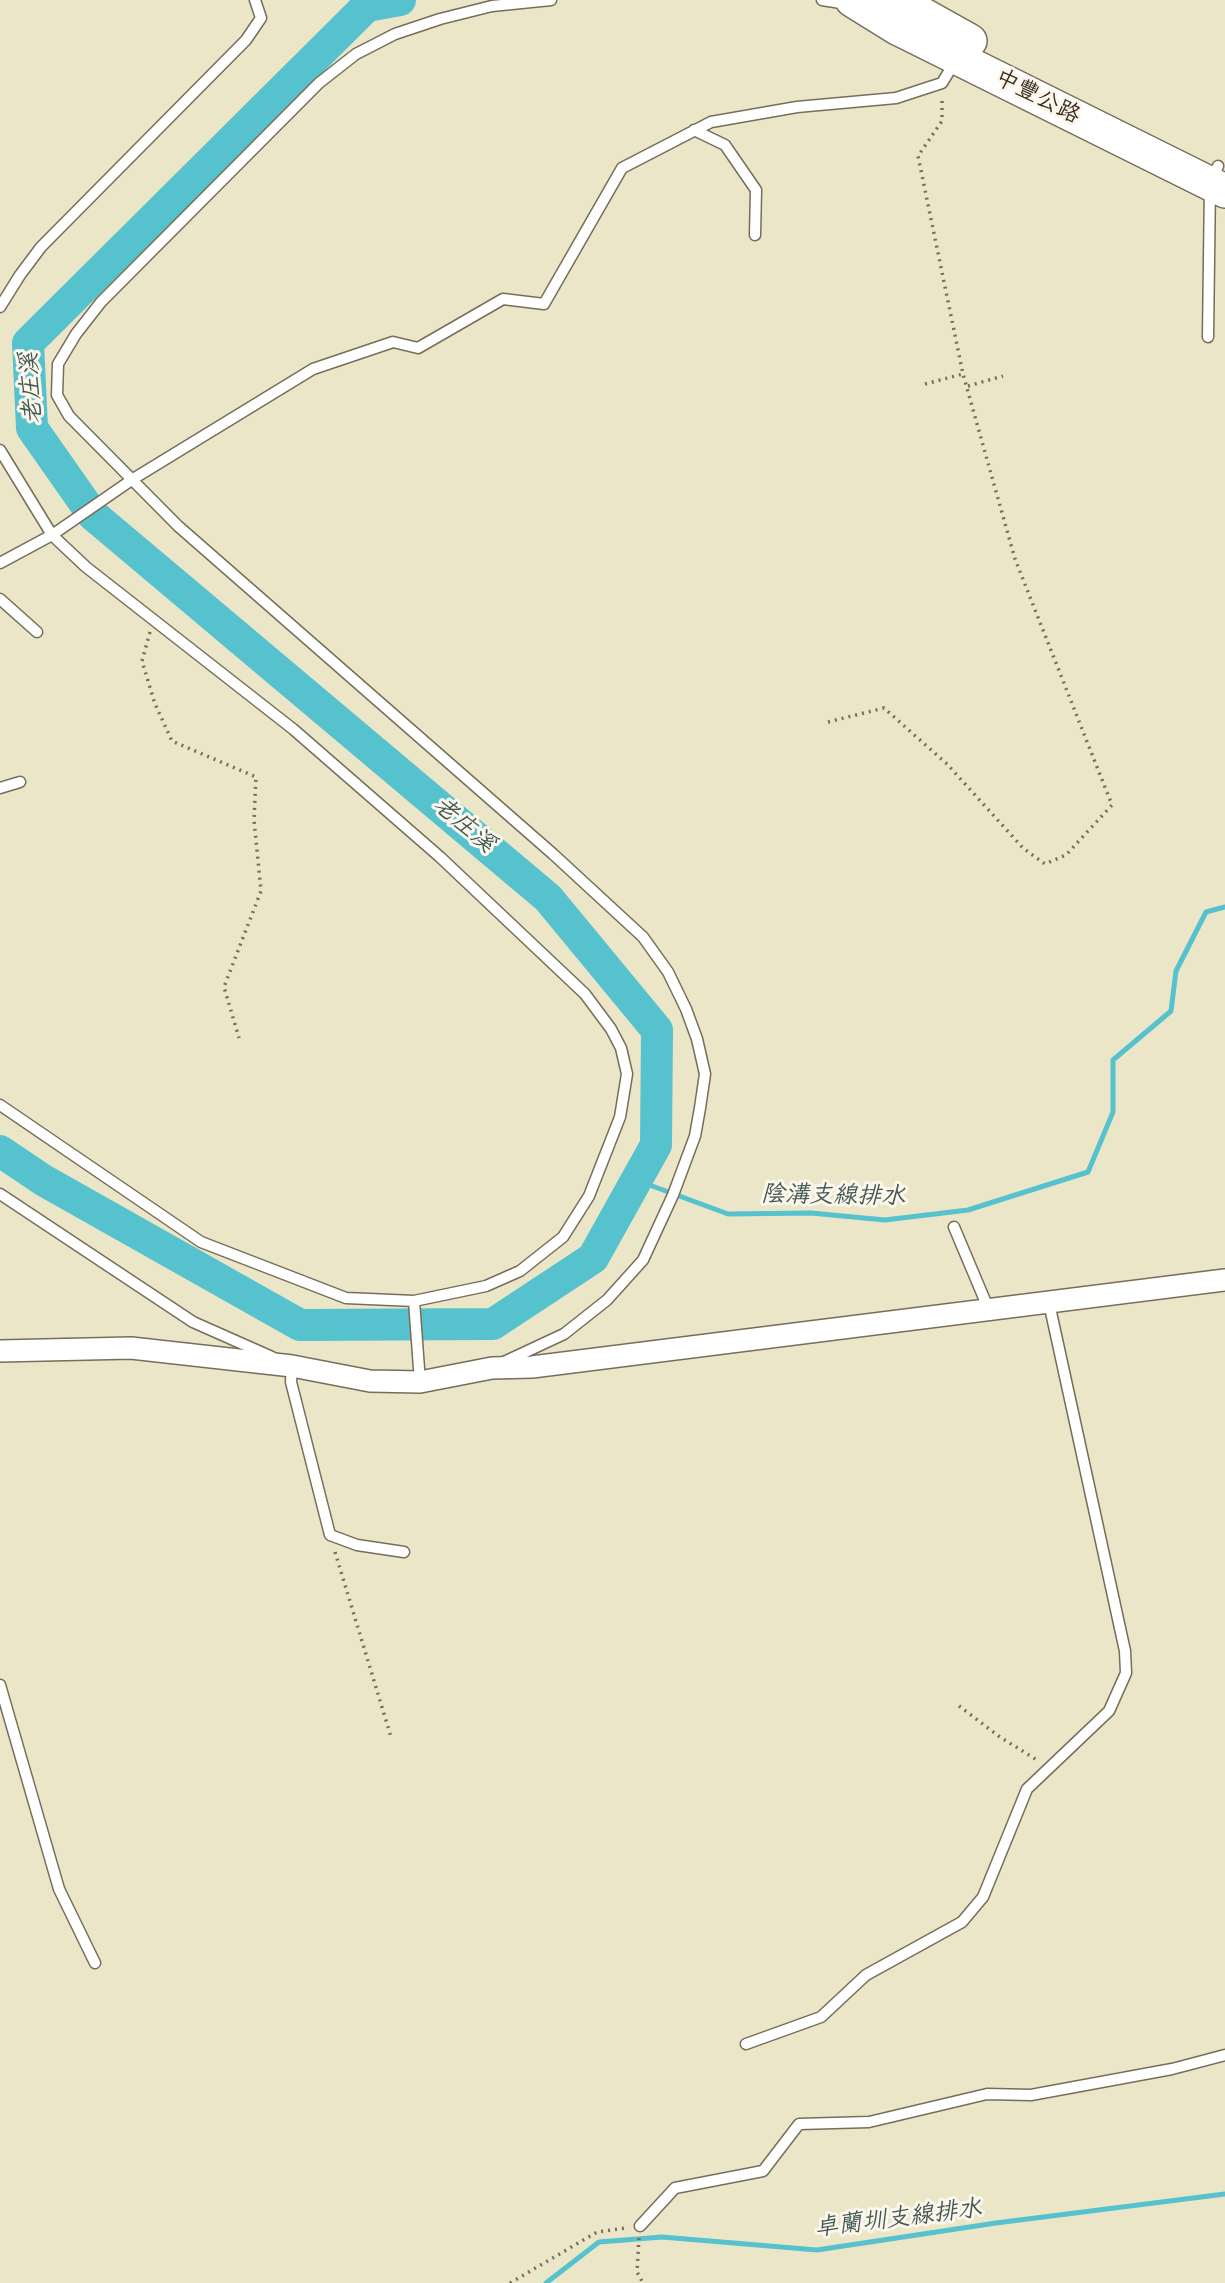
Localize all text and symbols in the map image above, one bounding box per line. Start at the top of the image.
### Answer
street label: 中豐公路 [990,65,1084,131]
water label: 老庄溪 [16,351,50,425]
water label: 老庄溪 [426,792,500,860]
water label: 陰溝支線排水 [761,1181,905,1213]
water label: 卓蘭圳支線排水 [813,2195,983,2245]

